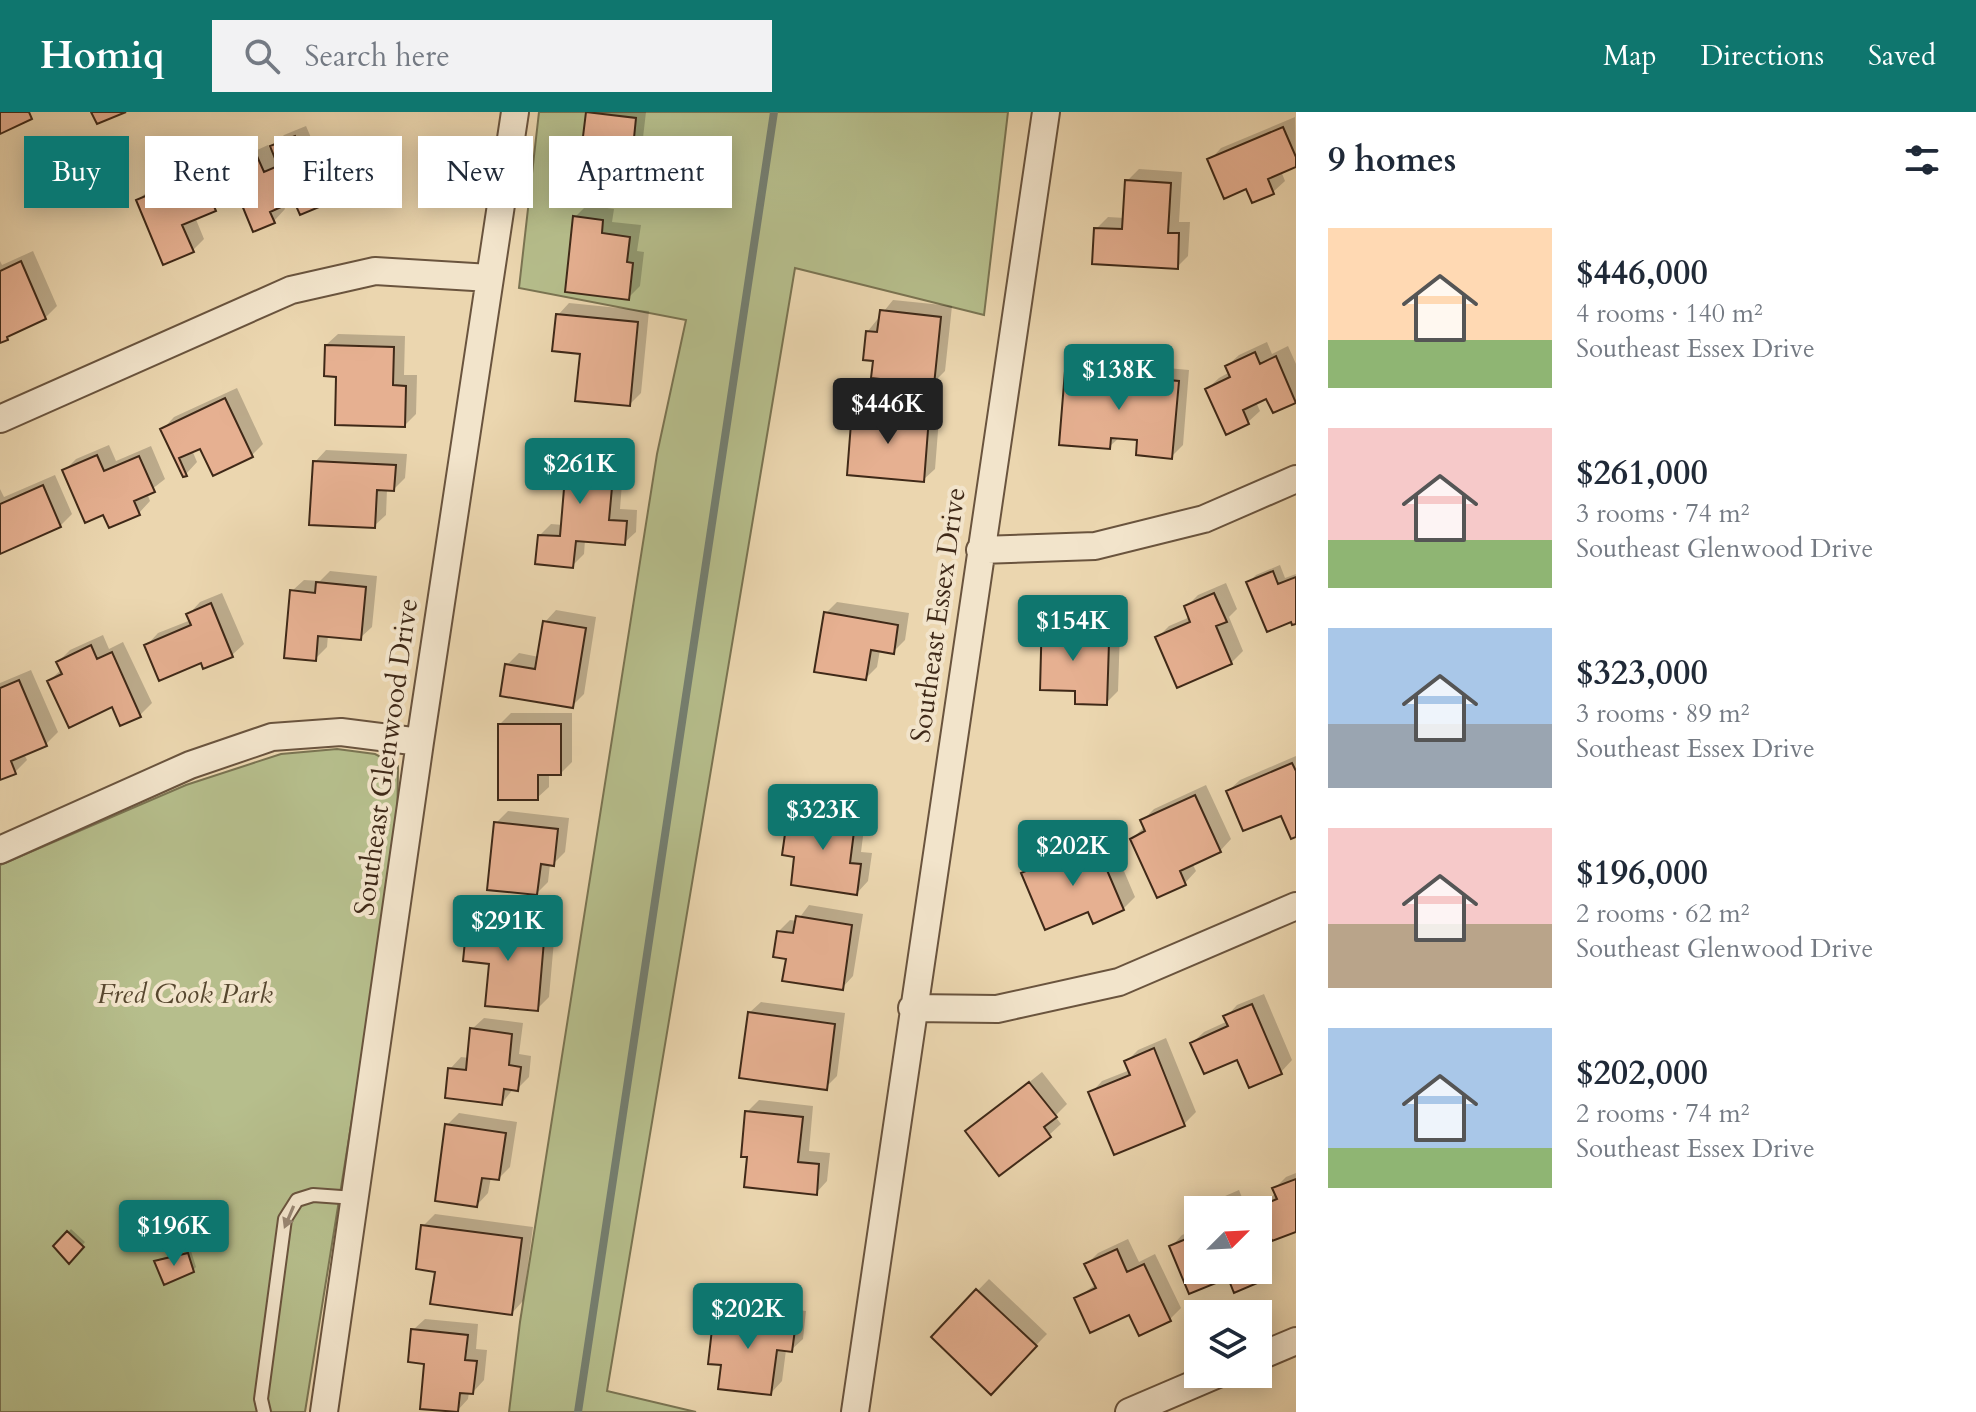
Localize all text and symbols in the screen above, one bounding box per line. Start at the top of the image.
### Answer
search box [212,20,772,92]
text: Homiq [40,30,164,82]
icon: search [240,34,284,78]
text: Search here [304,36,450,77]
text: Map [1603,37,1657,75]
text: Directions [1701,37,1824,75]
text: Saved [1868,37,1936,75]
chip: Buy [24,136,129,208]
chip: Rent [145,136,258,208]
chip: Filters [274,136,402,208]
chip: New [418,136,533,208]
chip: Apartment [549,136,732,208]
text: 9 homes [1328,137,1456,183]
icon: filters [1900,138,1944,182]
text: $446,000 [1576,250,1708,296]
icon: home [1392,260,1488,356]
text: 4 rooms · 140 m² [1576,296,1763,331]
text: Southeast Essex Drive [1576,331,1815,366]
pin: $138K [1063,344,1175,412]
text: $138K [1082,352,1156,387]
pin: $446K [832,378,944,446]
text: $446K [851,386,925,421]
pin: $261K [524,438,636,506]
text: $261K [543,446,617,481]
text: $261,000 [1576,450,1708,496]
icon: home [1392,460,1488,556]
street label: Southeast Essex Drive [901,485,975,745]
text: 3 rooms · 74 m² [1576,496,1749,531]
text: Southeast Glenwood Drive [1576,531,1873,566]
pin: $154K [1017,595,1129,663]
street label: Southeast Glenwood Drive [345,596,427,918]
text: $154K [1036,603,1110,638]
text: $323,000 [1576,650,1708,696]
icon: home [1392,660,1488,756]
text: 3 rooms · 89 m² [1576,696,1749,731]
text: Southeast Essex Drive [1576,731,1815,766]
pin: $323K [767,784,879,852]
text: $323K [786,792,860,827]
pin: $202K [1017,820,1129,888]
text: $202K [1036,828,1110,863]
text: $196,000 [1576,850,1708,896]
icon: home [1392,860,1488,956]
pin: $291K [452,895,564,963]
text: 2 rooms · 62 m² [1576,896,1749,931]
text: $291K [471,903,545,938]
text: Southeast Glenwood Drive [1576,931,1873,966]
park label: Fred Cook Park [97,975,273,1013]
text: $202,000 [1576,1050,1708,1096]
icon: home [1392,1060,1488,1156]
text: 2 rooms · 74 m² [1576,1096,1749,1131]
text: Southeast Essex Drive [1576,1131,1815,1166]
north arrow [1184,1196,1272,1284]
map controls [1184,1196,1272,1388]
pin: $196K [118,1200,230,1268]
one-way arrow [282,1205,295,1228]
text: $196K [137,1208,211,1243]
pin: $202K [692,1283,804,1351]
text: $202K [711,1291,785,1326]
button: layers [1184,1300,1272,1388]

